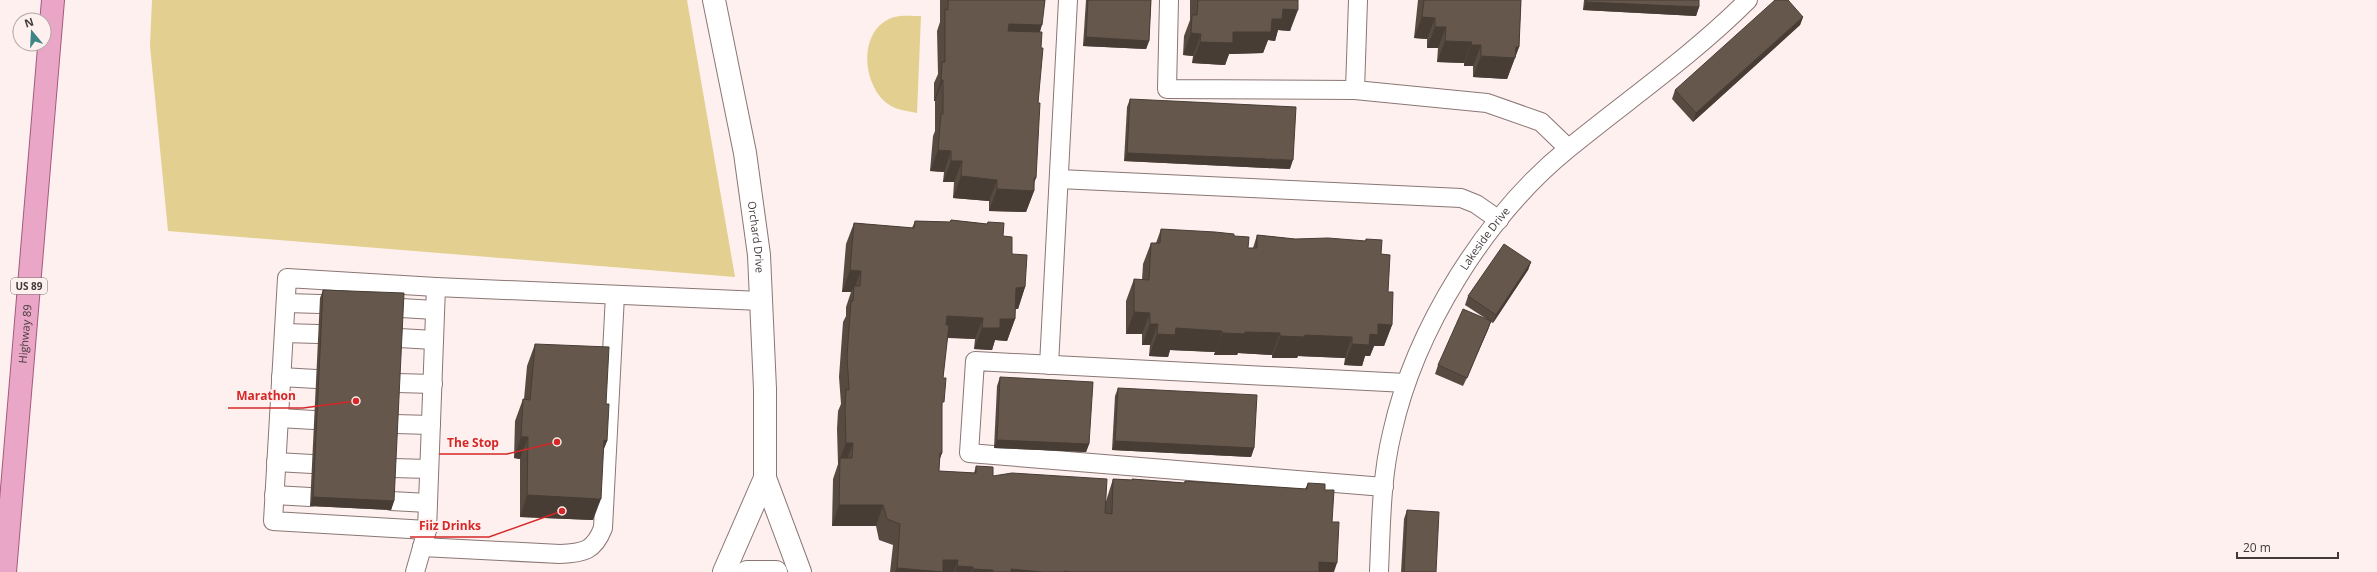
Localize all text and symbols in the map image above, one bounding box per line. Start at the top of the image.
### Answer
north arrow [12,12,52,52]
text: N [22,13,35,31]
street label: Orchard Drive [745,200,768,273]
street label: Lakeside Drive [1456,204,1513,273]
road number: US 89 [11,278,47,294]
street label: Highway 89 [15,304,34,364]
callout: Marathon [228,384,303,408]
text: Marathon [236,387,296,404]
callout: The Stop [439,430,507,454]
text: The Stop [447,434,499,451]
callout: Fiiz Drinks [410,513,489,537]
text: Fiiz Drinks [419,517,481,534]
scale bar [2237,534,2338,560]
text: 20 m [2243,539,2271,556]

